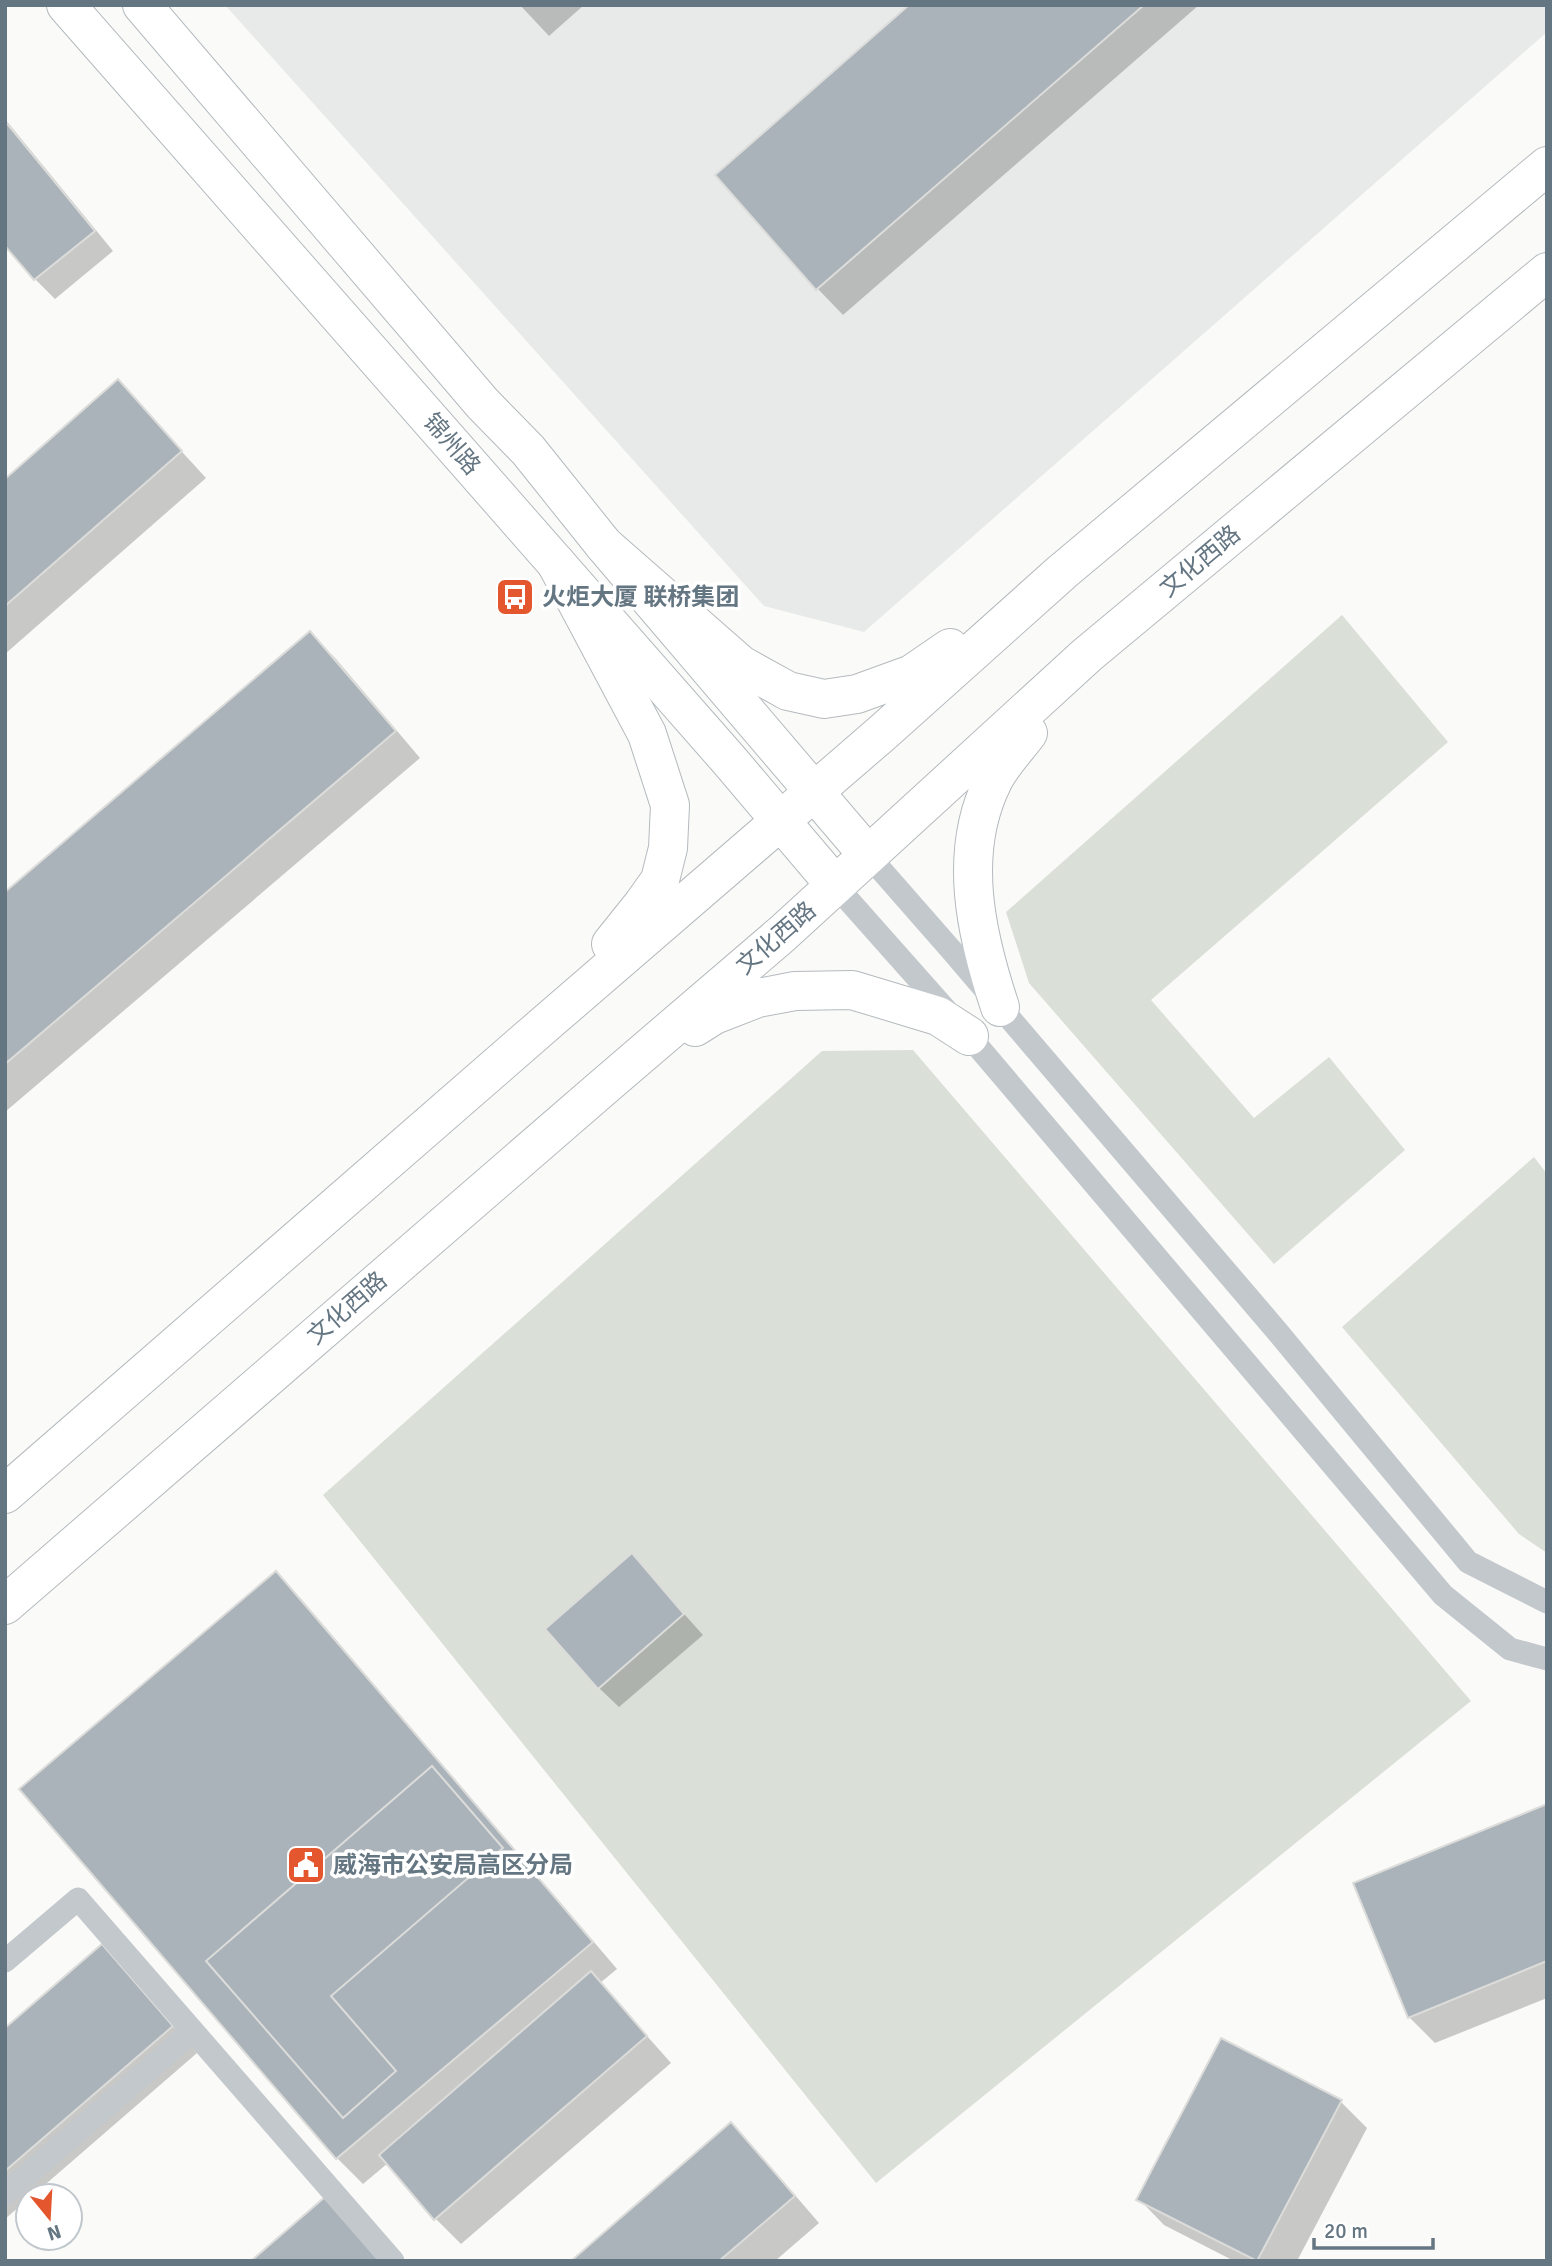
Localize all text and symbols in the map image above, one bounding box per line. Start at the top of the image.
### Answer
street label: 锦州路 [417,407,487,481]
street label: 文化西路 [1154,519,1246,603]
bus stop icon: 火炬大厦 联桥集团 [494,576,536,618]
place label: 火炬大厦 联桥集团 [542,582,739,612]
street label: 文化西路 [730,895,822,981]
street label: 文化西路 [301,1265,393,1351]
public building icon: 威海市公安局高区分局 [285,1844,327,1886]
place label: 威海市公安局高区分局 [333,1850,573,1880]
north arrow [14,2182,84,2252]
scale bar [1314,2206,1433,2250]
text: 20 m [1324,2218,1368,2244]
text: N [44,2219,64,2246]

